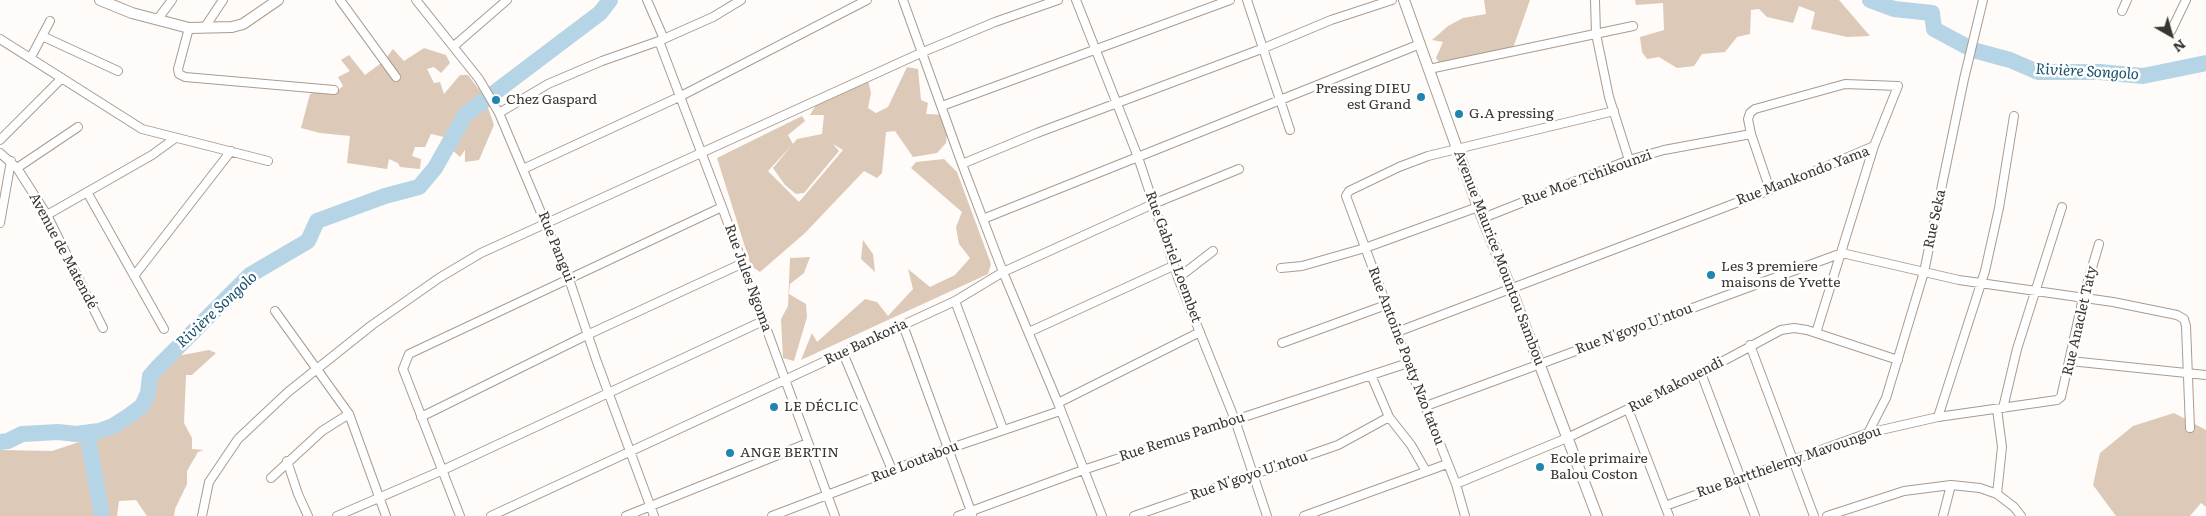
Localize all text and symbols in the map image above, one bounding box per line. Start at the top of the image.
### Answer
north arrow [2146,10,2196,60]
text: N [2169,35,2191,58]
water label: Rivière Songolo [2035,60,2139,84]
place label: Pressing DIEU est Grand [1315,81,1411,114]
marker: Pressing DIEU est Grand [1415,91,1427,103]
place label: Chez Gaspard [506,92,597,108]
marker: Chez Gaspard [490,94,502,106]
place label: G.A pressing [1469,106,1554,122]
marker: G.A pressing [1453,108,1465,120]
street label: Rue Mankondo Yama [1734,143,1872,209]
street label: Rue Moe Tchikounzi [1520,147,1654,209]
street label: Avenue Maurice Mountou Sambou [1450,148,1548,368]
street label: Rue Seka [1921,188,1949,250]
street label: Rue Gabriel Loembet [1141,189,1205,325]
street label: Avenue de Matendé [25,190,101,312]
street label: Rue Pangui [534,209,578,285]
street label: Rue Jules Ngoma [721,222,775,334]
place label: Les 3 premiere maisons de Yvette [1721,259,1840,292]
street label: Rue Anaclet Taty [2059,264,2101,378]
street label: Rue Antoine Poaty Nzo tatou [1364,265,1448,447]
water label: Rivière Songolo [173,268,261,352]
marker: Les 3 premiere maisons de Yvette [1705,269,1717,281]
street label: Rue N'goyo U'ntou [1573,300,1695,358]
street label: Rue Bankoria [822,315,910,369]
street label: Rue Makouendi [1626,354,1726,416]
place label: LE DÉCLIC [784,399,858,415]
marker: LE DÉCLIC [768,401,780,413]
street label: Rue Remus Pambou [1117,409,1247,465]
street label: Rue Bartthelemy Mavoungou [1694,422,1884,502]
street label: Rue Loutabou [869,438,961,486]
place label: ANGE BERTIN [740,445,839,461]
marker: ANGE BERTIN [724,447,736,459]
street label: Rue N'goyo U'ntou [1188,448,1310,504]
place label: Ecole primaire Balou Coston [1550,451,1648,484]
marker: Ecole primaire Balou Coston [1534,461,1546,473]

